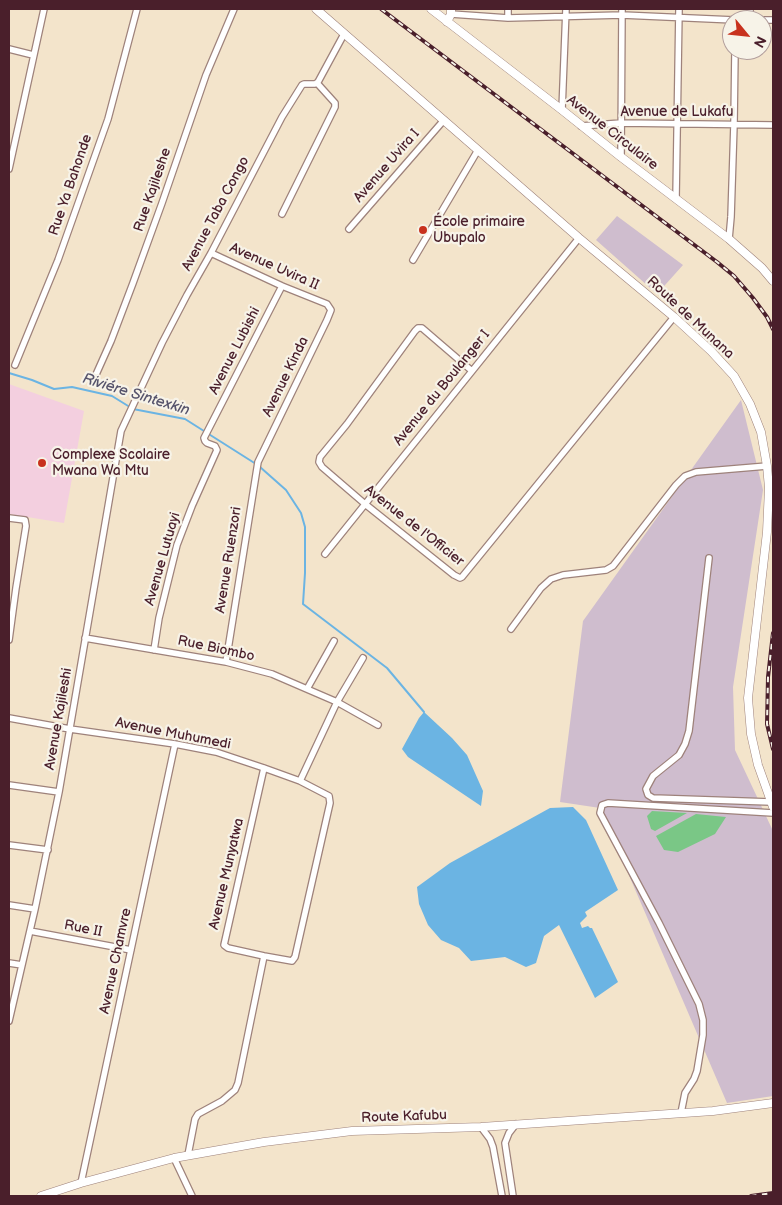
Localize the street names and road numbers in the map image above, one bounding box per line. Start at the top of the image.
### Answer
street label: Avenue Circulaire [563,92,661,174]
street label: Avenue de Lukafu [620,104,734,120]
street label: Avenue Uvira I [351,126,423,206]
street label: Rue Ya Bahonde [46,132,96,238]
street label: Rue Kajileshe [131,146,175,234]
street label: Avenue Taba Congo [179,154,253,274]
street label: Avenue Uvira II [227,240,321,294]
street label: Route de Munana [643,273,737,363]
street label: Avenue Lubishi [206,305,264,397]
street label: Avenue du Boulanger I [390,327,494,449]
street label: Avenue Kinda [259,334,313,420]
street label: Avenue de l'Officier [361,482,467,570]
street label: Avenue Ruenzori [212,506,246,614]
street label: Avenue Lutuayi [142,510,184,608]
street label: Rue Biombo [176,633,256,665]
street label: Avenue Kajileshi [42,667,76,771]
street label: Avenue Muhumedi [114,715,232,753]
street label: Avenue Munyatwa [206,817,248,931]
street label: Avenue Chamvre [97,907,135,1015]
street label: Rue II [62,917,104,941]
street label: Route Kafubu [361,1107,447,1127]

